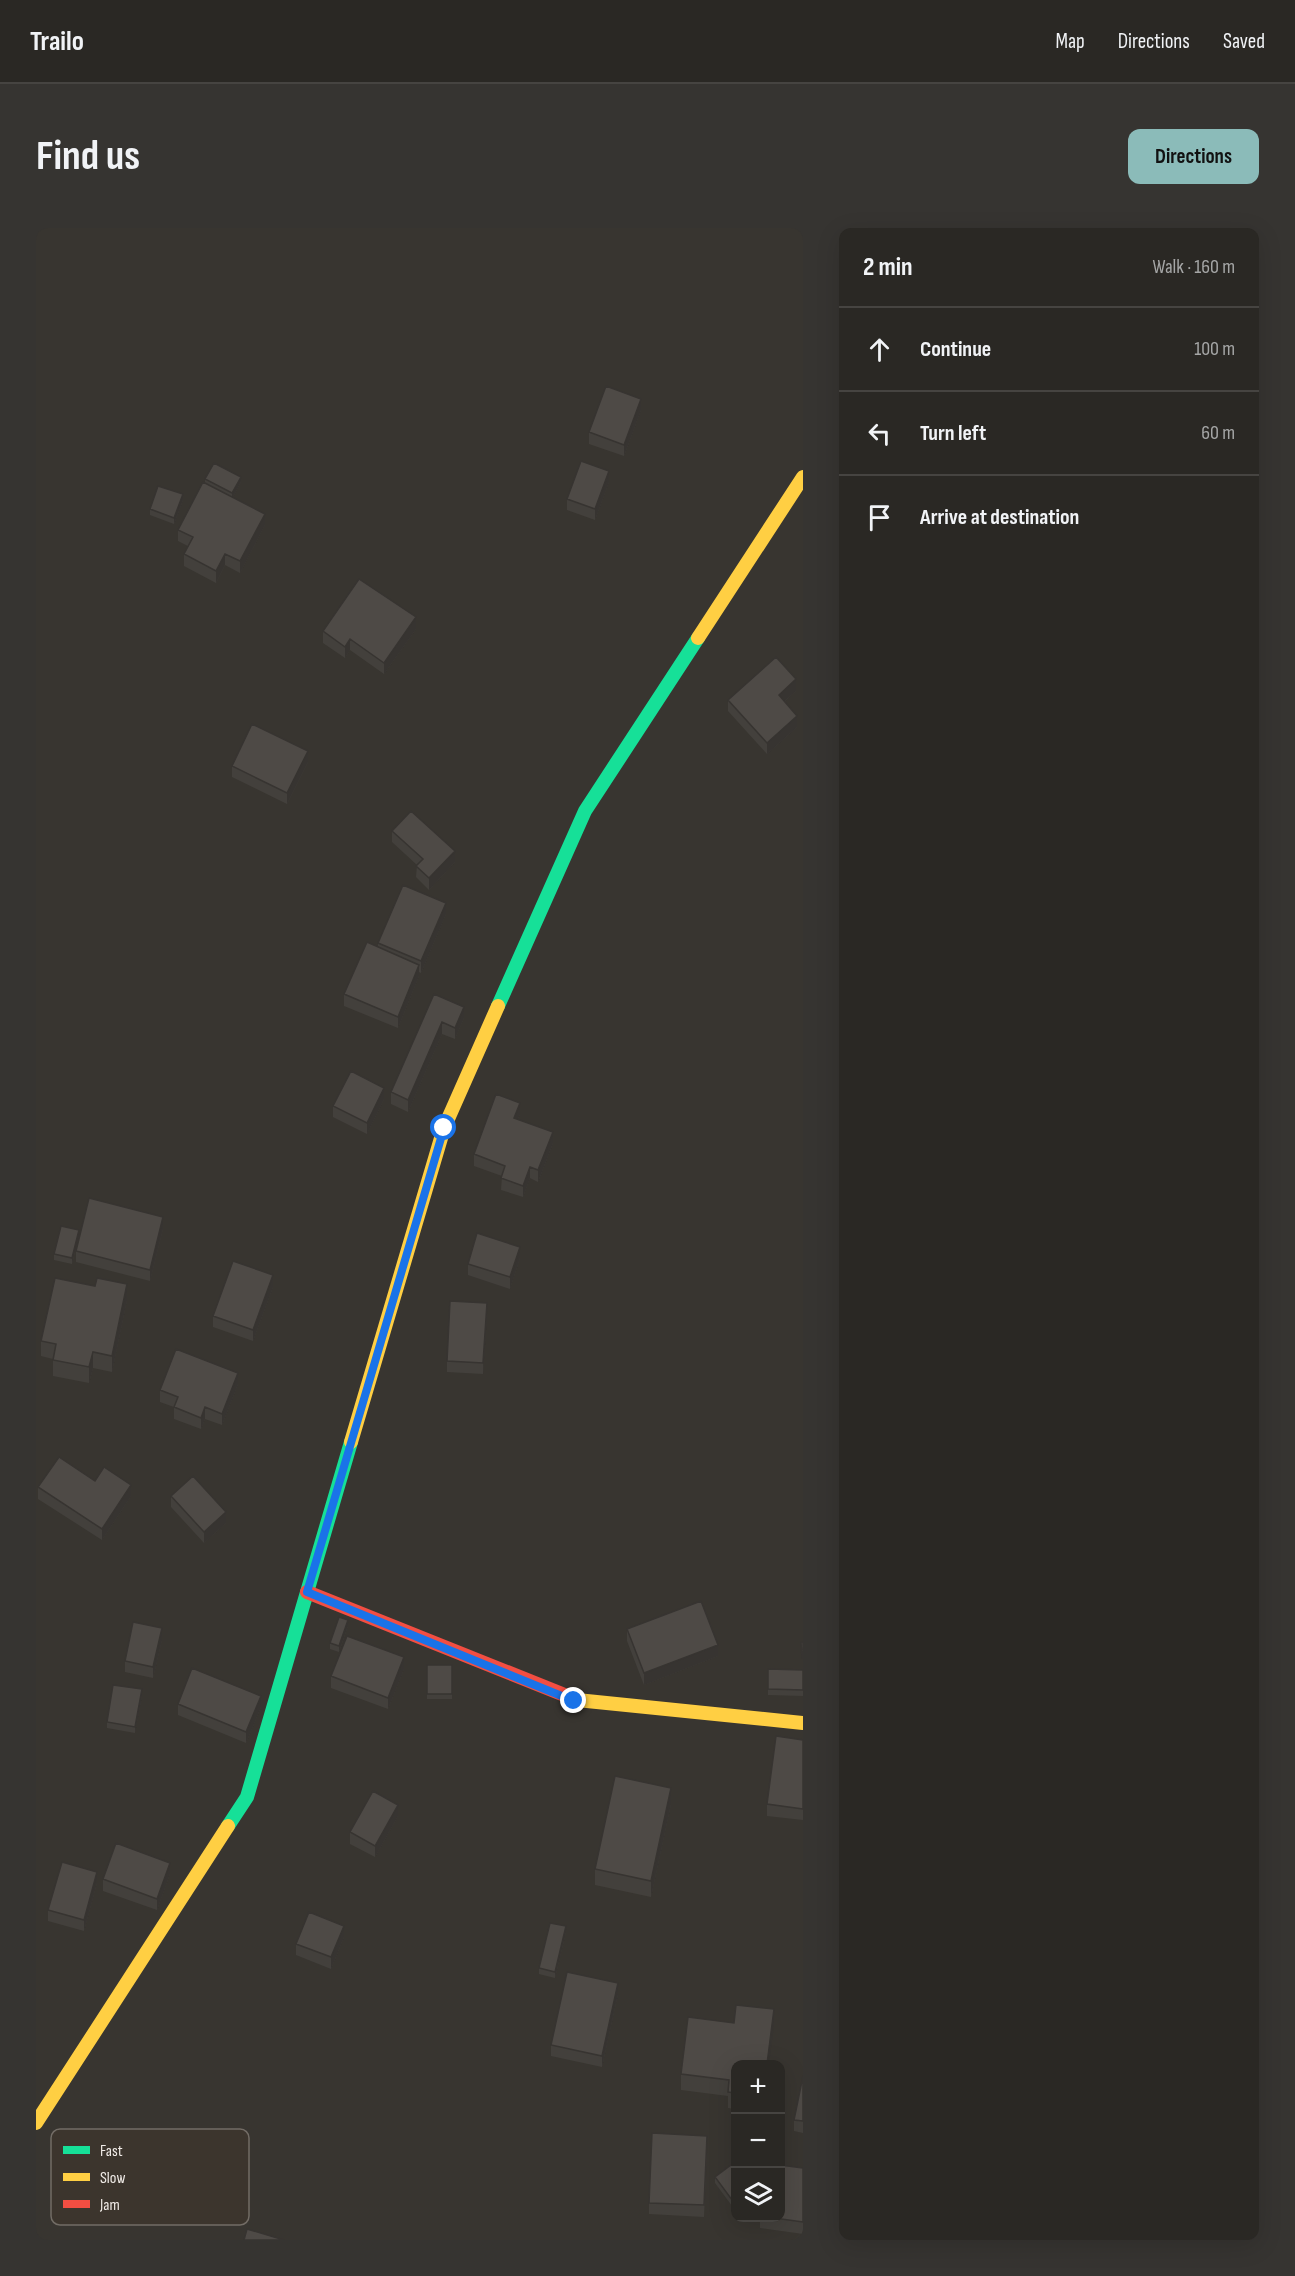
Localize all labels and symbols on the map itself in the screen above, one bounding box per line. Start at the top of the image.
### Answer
route start [430,1114,456,1140]
route end [560,1687,586,1713]
legend [51,2129,249,2225]
text: Fast [100,2142,123,2161]
text: Slow [100,2169,125,2188]
text: Jam [99,2196,120,2215]

